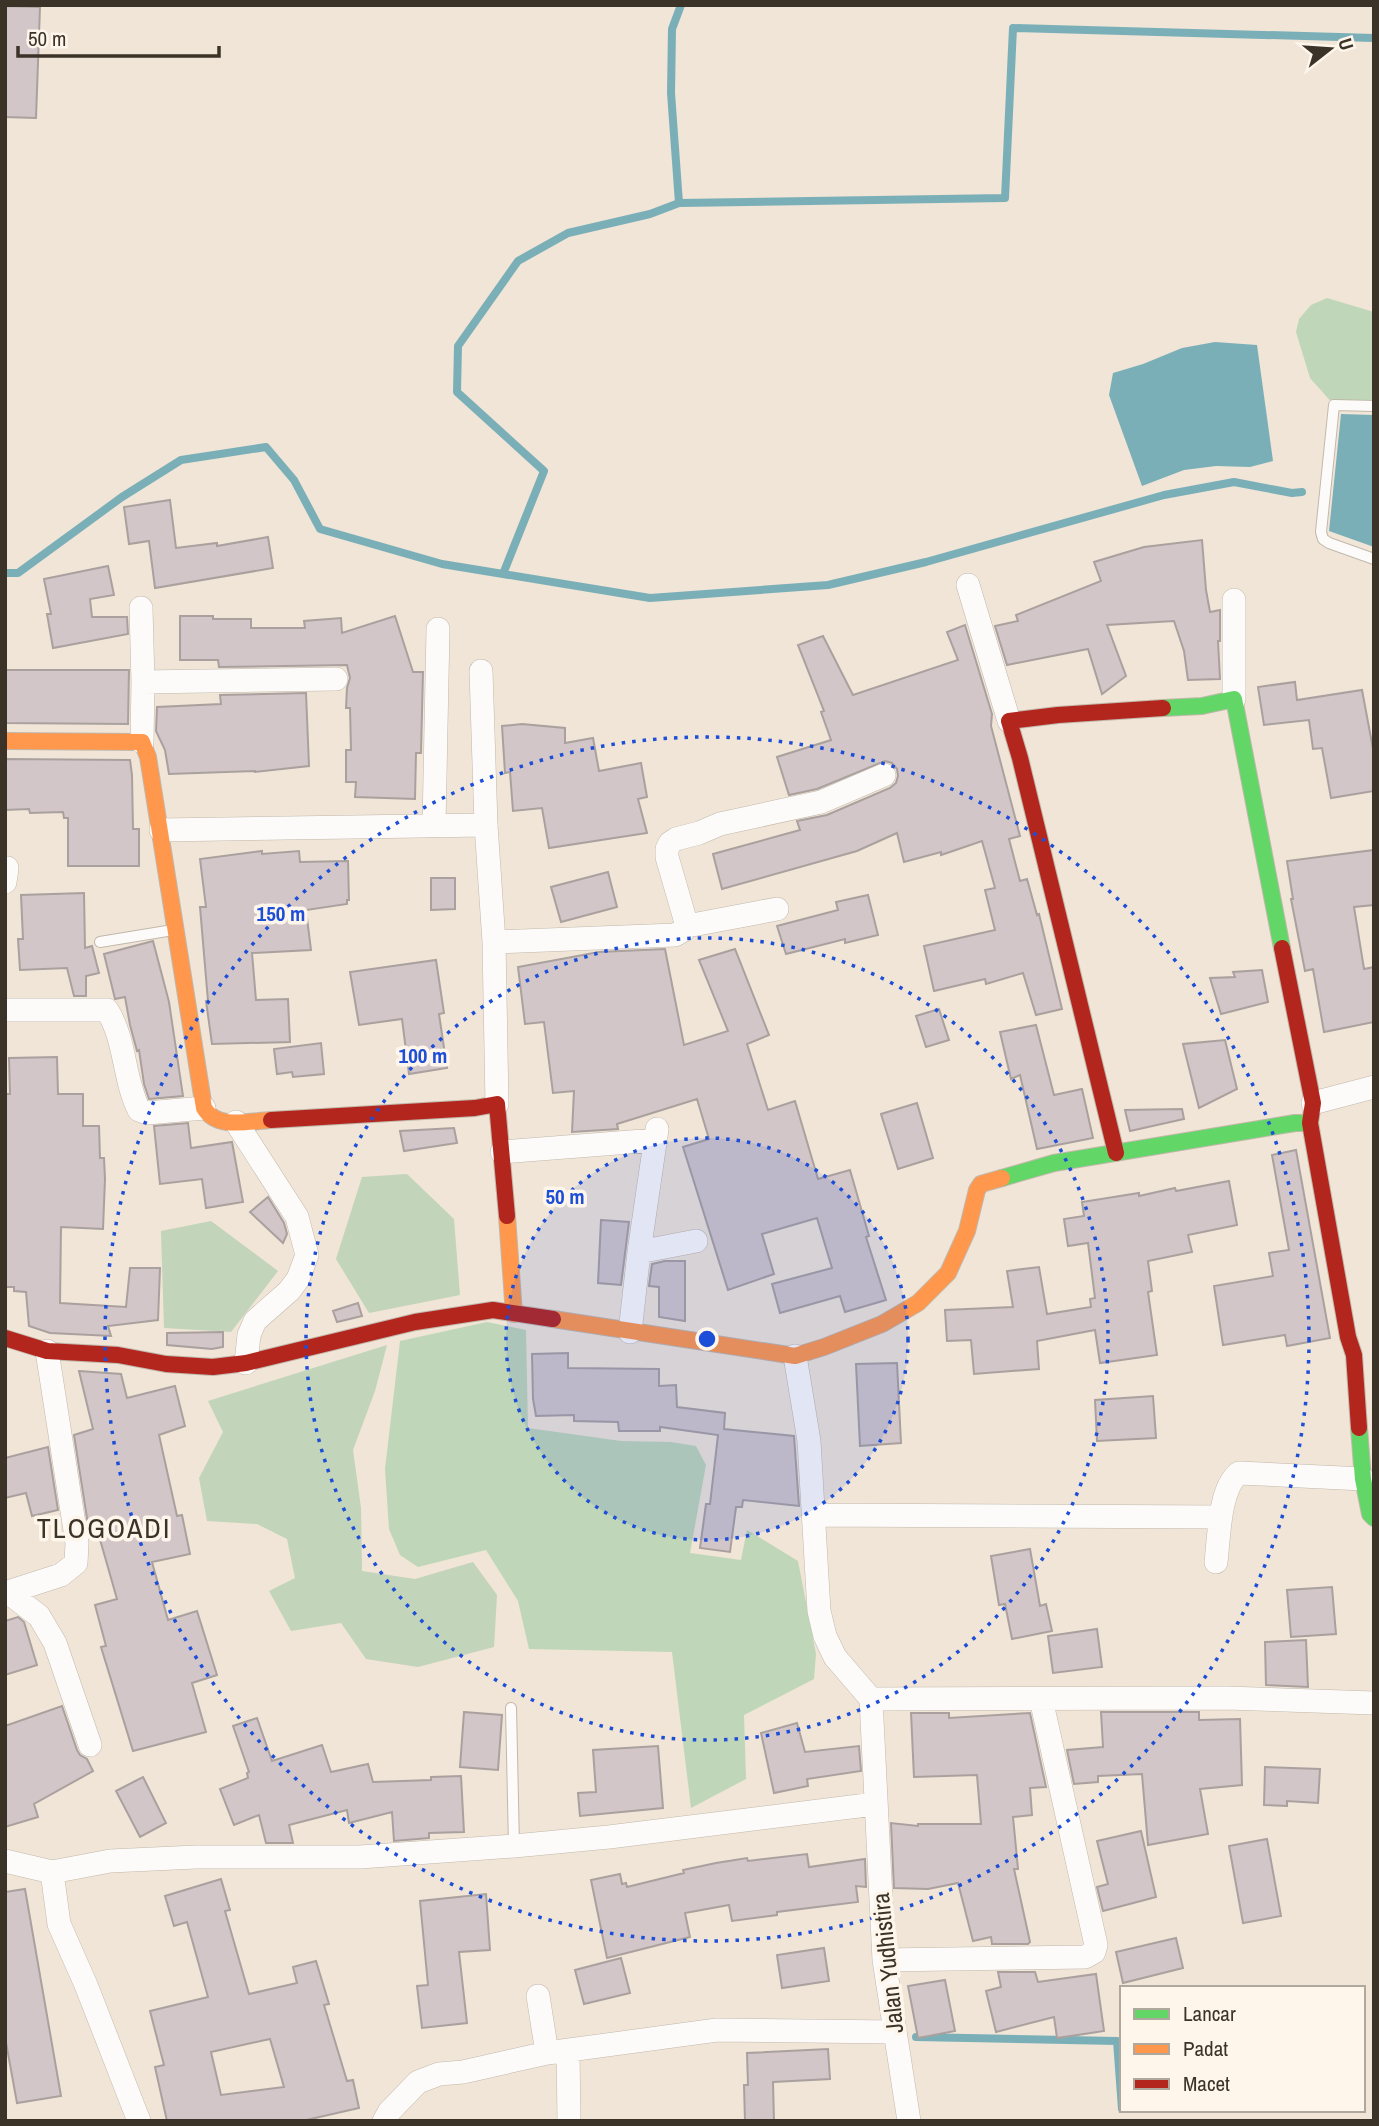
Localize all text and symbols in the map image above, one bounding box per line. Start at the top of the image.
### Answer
scale bar [18,14,219,58]
north arrow [1295,14,1365,84]
text: 50 m [28,24,66,53]
text: U [1332,35,1360,53]
text: 150 m [257,899,305,928]
text: 100 m [399,1041,447,1070]
text: 50 m [545,1182,585,1211]
centre of rings [695,1327,719,1351]
district label: TLOGOADI [37,1509,171,1547]
street label: Jalan Yudhistira [864,1891,910,2035]
legend [1120,1986,1365,2112]
text: Lancar [1183,1999,1236,2028]
text: Padat [1183,2034,1228,2063]
text: Macet [1183,2069,1230,2098]

